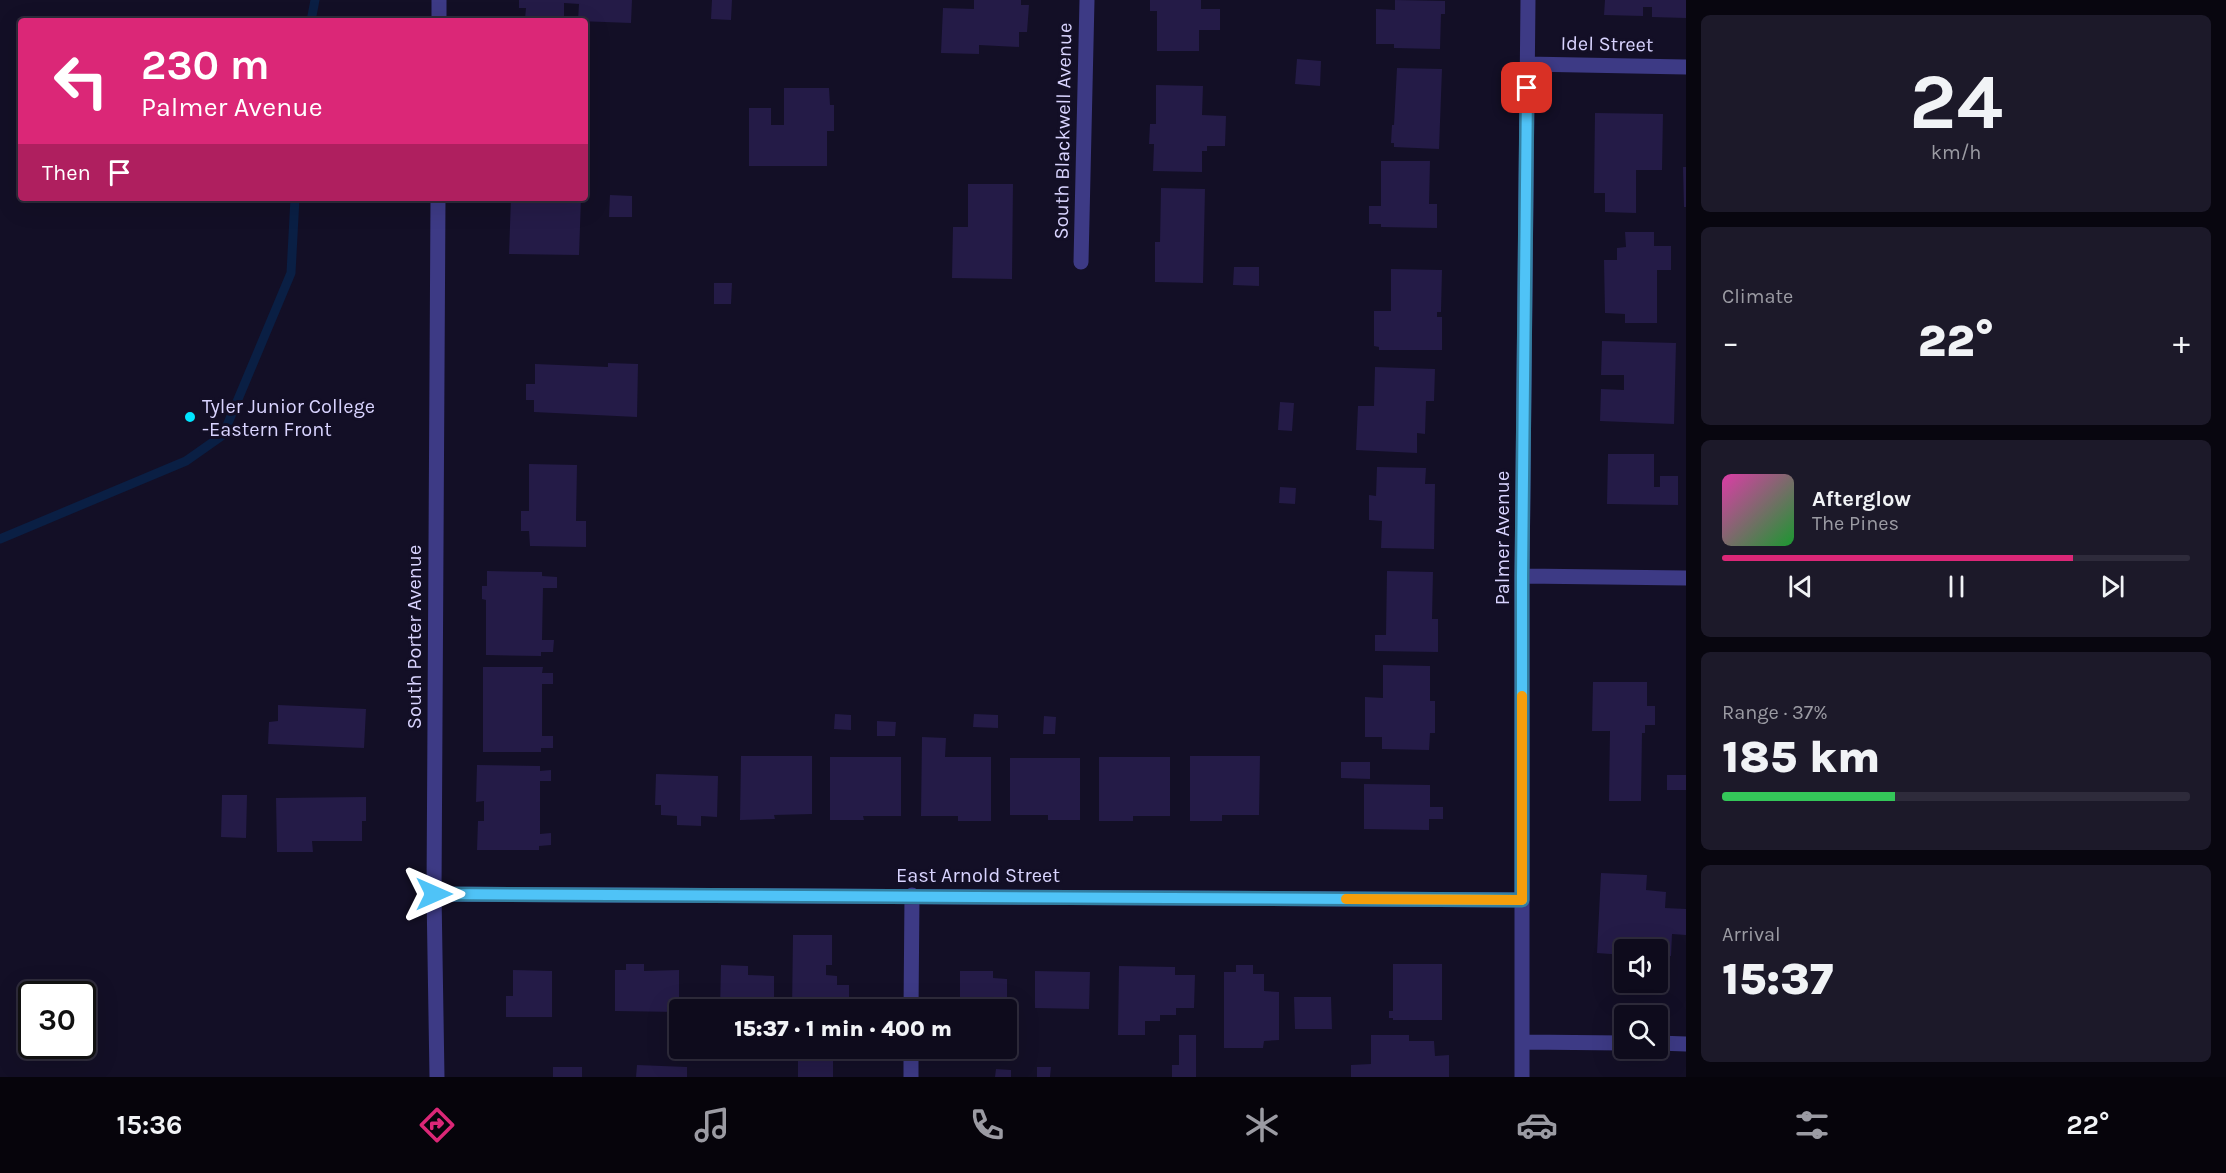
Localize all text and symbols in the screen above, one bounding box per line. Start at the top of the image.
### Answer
street label: South Blackwell Avenue [1050,22,1076,240]
street label: Idel Street [1560,32,1654,56]
text: 230 m [141,40,270,90]
icon: left [42,42,120,120]
text: 24 [1909,56,2003,148]
pin [1501,62,1552,113]
icon: arrive [1510,71,1543,104]
text: Palmer Avenue [141,91,323,123]
text: km/h [1931,141,1981,164]
icon: arrive [103,156,136,189]
text: Then [42,160,91,186]
text: Climate [1722,285,1793,308]
text: 22° [1918,315,1994,367]
text: − [1722,323,1739,361]
text: + [2173,323,2190,361]
place label: Tyler Junior College -Eastern Front [202,395,375,441]
marker: Tyler Junior College -Eastern Front [183,410,197,424]
street label: Palmer Avenue [1491,471,1514,605]
text: Afterglow [1812,486,1911,512]
text: The Pines [1812,512,1899,535]
street label: South Porter Avenue [403,545,426,729]
icon: previous [1784,570,1817,603]
icon: pause [1940,570,1973,603]
icon: next [2096,570,2129,603]
text: Range · 37% [1722,701,1828,724]
text: 185 km [1722,731,1880,783]
position arrow [402,862,466,926]
street label: East Arnold Street [896,864,1060,887]
text: Arrival [1722,923,1781,946]
map controls [1614,939,1668,1059]
button: sound [1614,939,1668,993]
text: 15:37 [1722,953,1833,1005]
speed limit sign: 30 [18,981,96,1059]
button: search [1614,1005,1668,1059]
text: 15:37 · 1 min · 400 m [734,1016,952,1042]
icon: directions [416,1104,458,1146]
icon: music [691,1104,733,1146]
icon: phone [966,1104,1008,1146]
icon: climate [1241,1104,1283,1146]
icon: car [1516,1104,1558,1146]
icon: filters [1791,1104,1833,1146]
text: 15:36 [117,1109,182,1141]
text: 22° [2066,1109,2109,1141]

